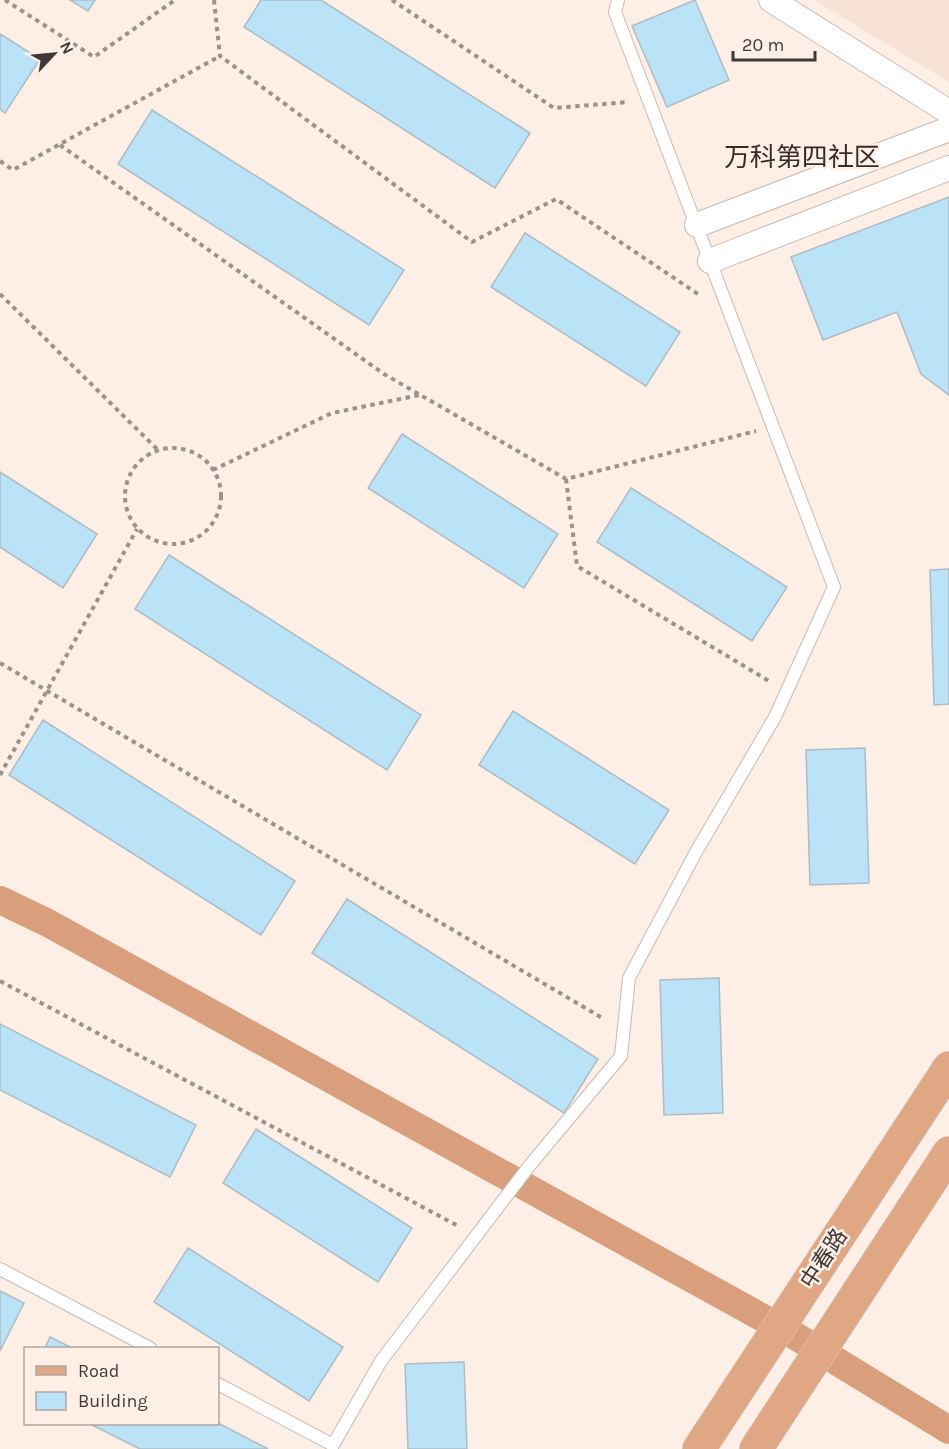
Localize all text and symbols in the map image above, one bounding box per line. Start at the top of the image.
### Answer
north arrow [24,24,84,84]
scale bar [733,24,816,62]
text: 20 m [742,34,784,56]
text: N [56,38,78,57]
district label: 万科第四社区 [724,142,880,173]
street label: 中春路 [795,1224,853,1293]
legend [24,1347,219,1425]
text: Road [78,1360,119,1382]
text: Building [78,1390,148,1412]

